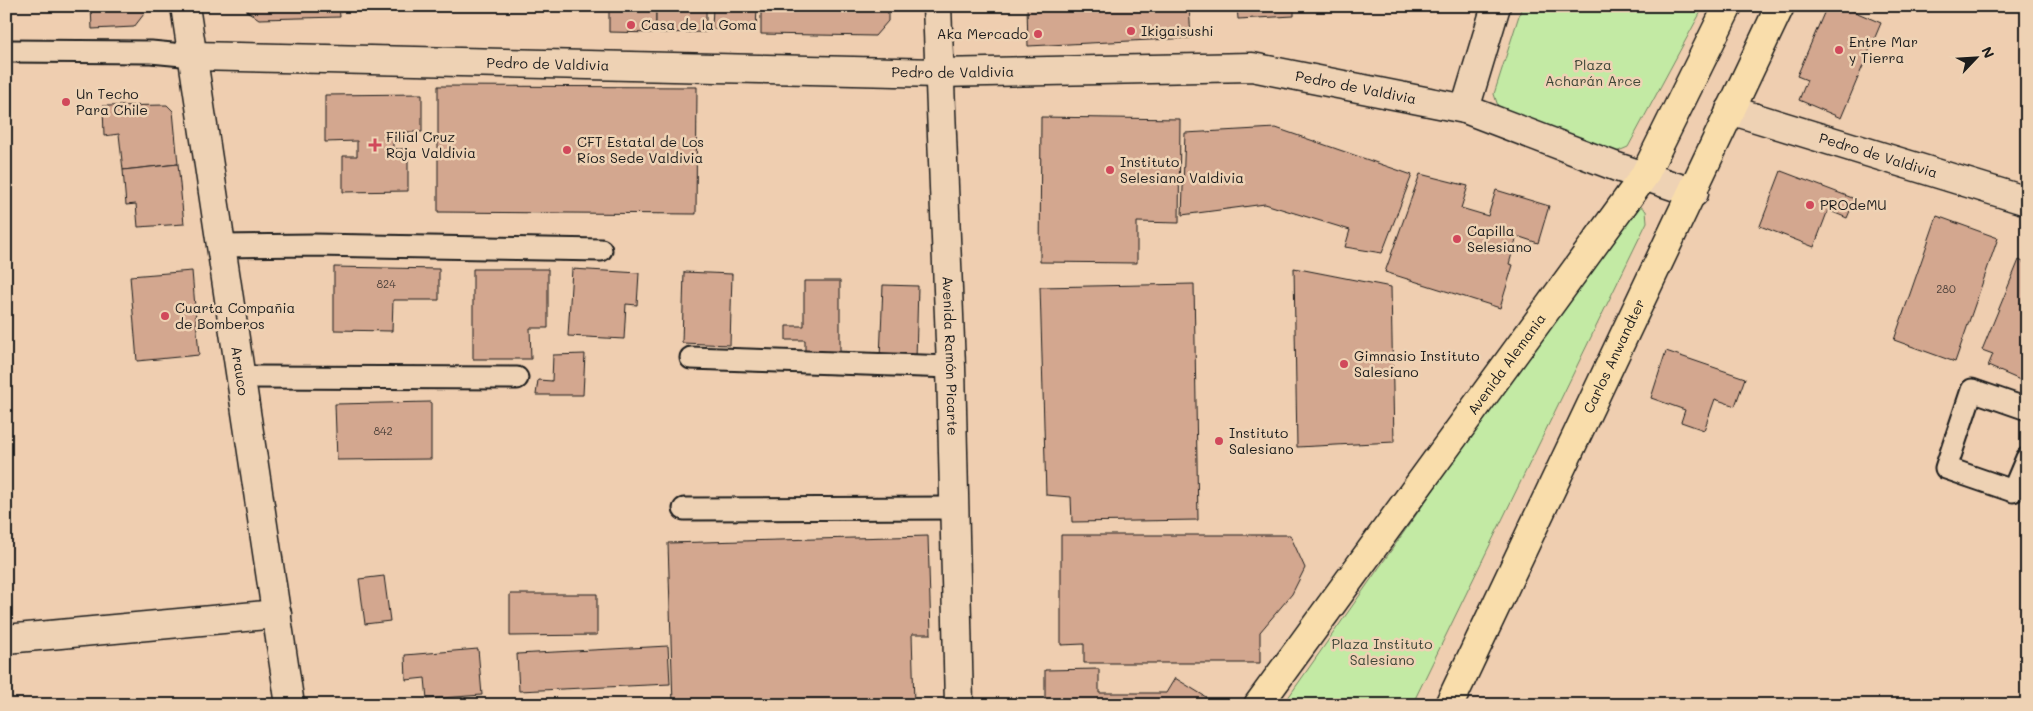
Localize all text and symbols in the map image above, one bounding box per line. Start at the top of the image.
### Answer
place label: Casa de la Goma [641,15,757,34]
marker: Casa de la Goma [625,19,637,31]
place label: Ikigaisushi [1141,21,1213,40]
place label: Aka Mercado [937,24,1028,43]
marker: Ikigaisushi [1125,25,1137,37]
marker: Aka Mercado [1032,28,1044,40]
place label: Entre Mar y Tierra [1849,32,1918,67]
north arrow [1950,32,2000,82]
text: N [1977,43,1999,61]
marker: Entre Mar y Tierra [1833,44,1845,56]
street label: Pedro de Valdivia [486,53,610,74]
park label: Plaza Acharán Arce [1545,55,1641,90]
street label: Pedro de Valdivia [891,62,1014,82]
street label: Pedro de Valdivia [1294,66,1418,108]
place label: Un Techo Para Chile [76,84,148,119]
marker: Un Techo Para Chile [60,96,72,108]
place label: Filial Cruz Roja Valdivia [386,127,476,162]
street label: Pedro de Valdivia [1817,128,1940,182]
place label: CFT Estatal de Los Ríos Sede Valdivia [577,132,704,167]
marker: Filial Cruz Roja Valdivia [368,138,382,152]
marker: CFT Estatal de Los Ríos Sede Valdivia [561,144,573,156]
place label: Instituto Selesiano Valdivia [1120,152,1244,187]
marker: Instituto Selesiano Valdivia [1104,164,1116,176]
place label: PROdeMU [1820,195,1887,214]
marker: PROdeMU [1804,199,1816,211]
place label: Capilla Selesiano [1467,221,1532,256]
marker: Capilla Selesiano [1451,233,1463,245]
house number: 824 [376,276,396,291]
street label: Avenida Ramón Picarte [938,276,963,436]
house number: 280 [1936,281,1956,296]
street label: Carlos Anwandter [1579,296,1649,416]
place label: Cuarta Compañia de Bomberos [175,298,295,333]
street label: Avenida Alemania [1463,309,1550,418]
marker: Cuarta Compañia de Bomberos [159,310,171,322]
street label: Arauco [227,345,253,397]
place label: Gimnasio Instituto Salesiano [1354,346,1480,381]
marker: Gimnasio Instituto Salesiano [1338,358,1350,370]
house number: 842 [373,423,393,438]
place label: Instituto Salesiano [1229,423,1294,458]
marker: Instituto Salesiano [1213,435,1225,447]
park label: Plaza Instituto Salesiano [1331,634,1433,669]

